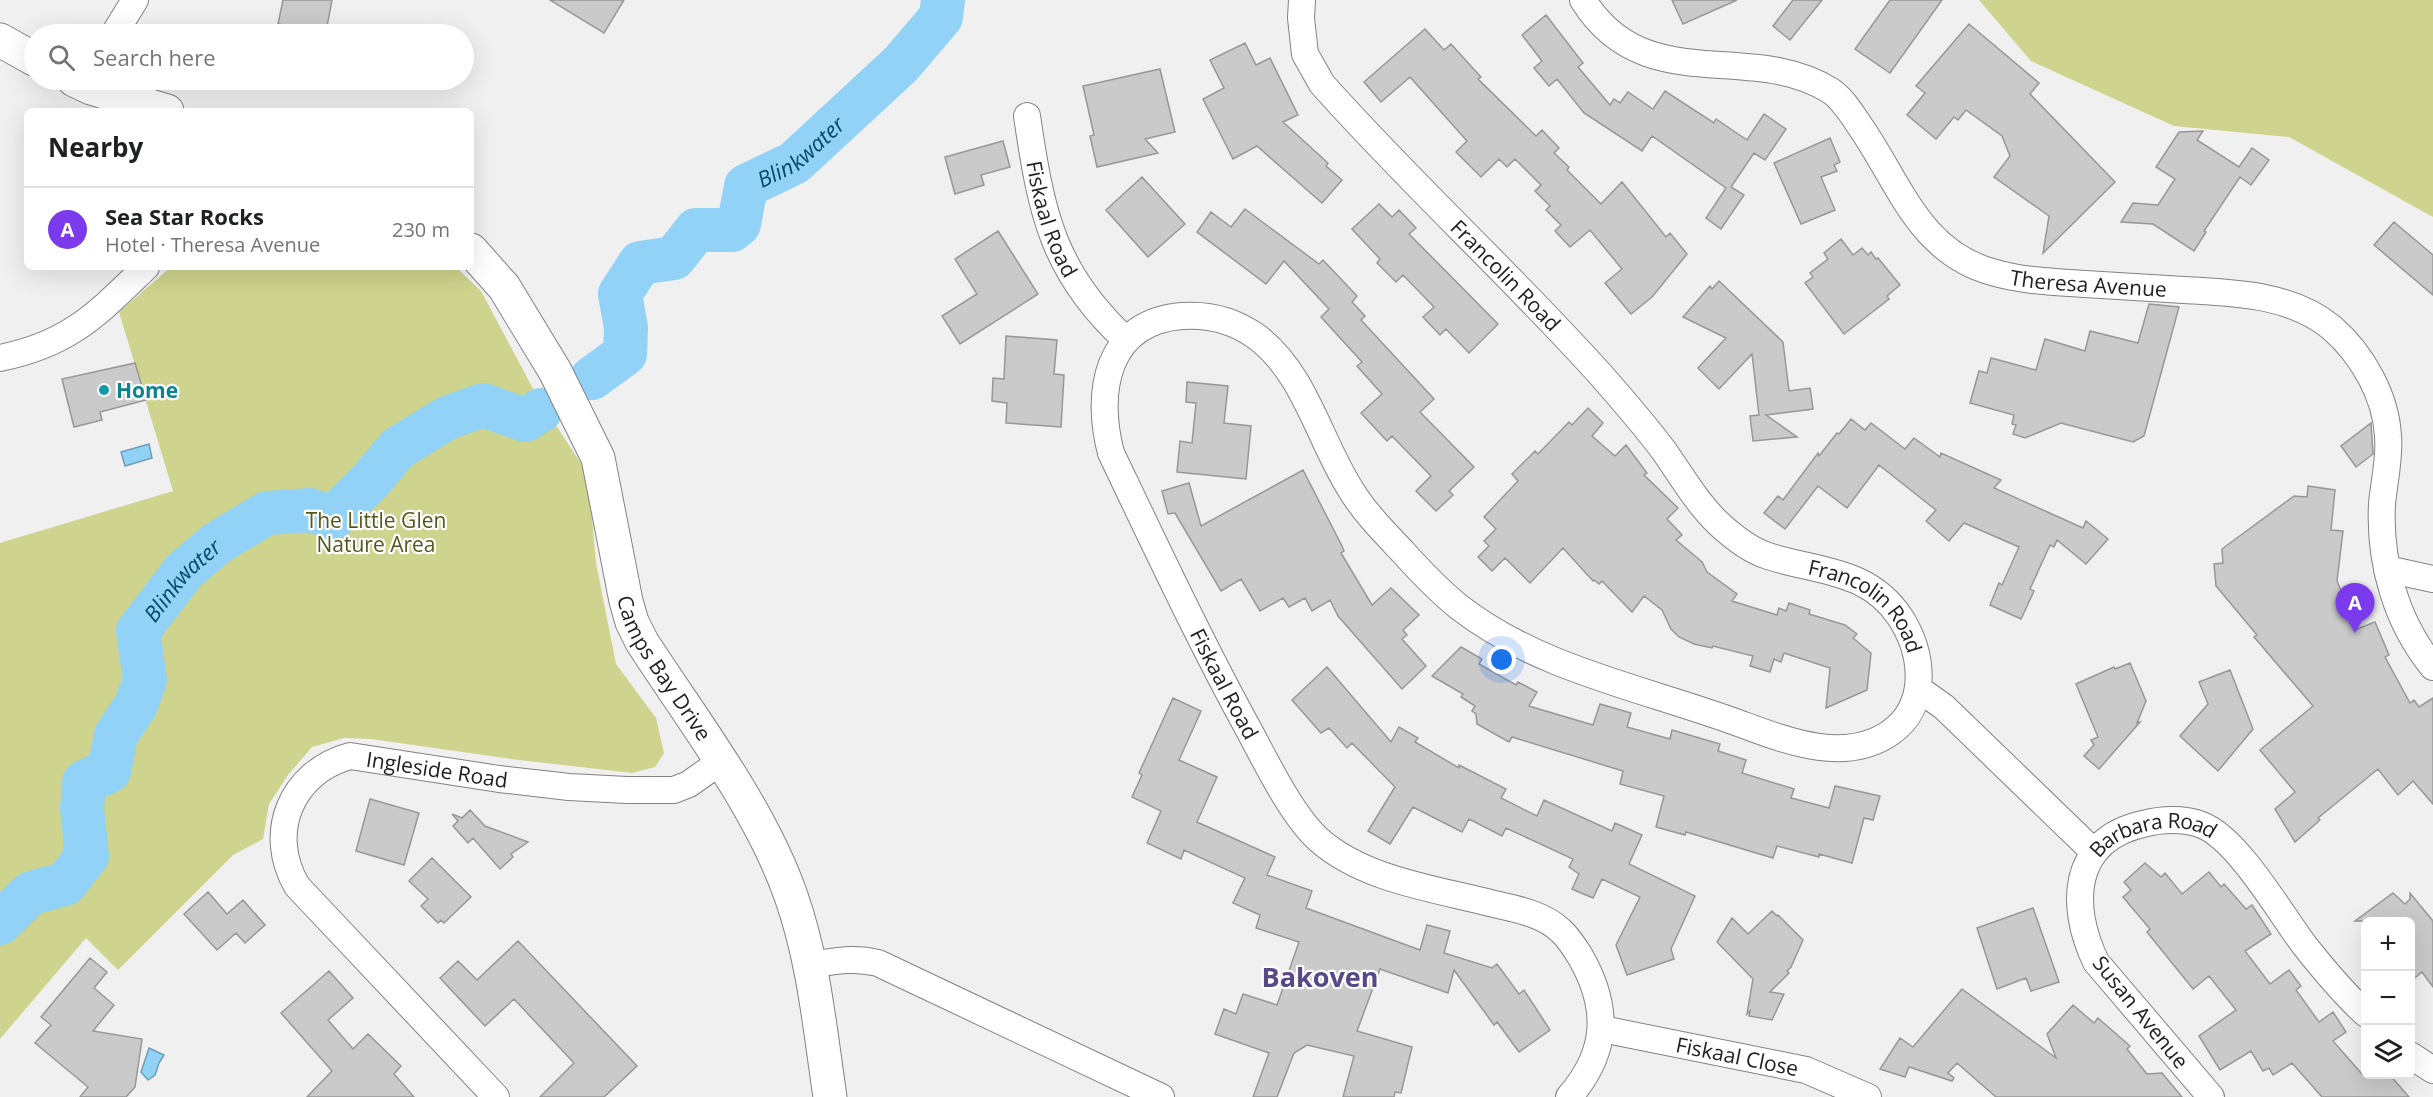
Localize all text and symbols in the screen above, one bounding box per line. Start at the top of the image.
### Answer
search box [24,24,474,90]
icon: search [45,41,78,74]
text: Search here [93,42,216,72]
water label: Blinkwater [752,108,851,194]
text: Nearby [48,129,143,165]
street label: Fiskaal Road [1020,158,1084,282]
text: Sea Star Rocks [105,201,264,231]
street label: Francolin Road [1445,213,1567,337]
text: A [61,216,74,243]
text: 230 m [392,216,450,243]
text: Hotel · Theresa Avenue [105,231,320,258]
street label: Theresa Avenue [2008,263,2168,303]
place label: Home [116,376,178,404]
marker: Home [97,383,111,397]
park label: The Little Glen Nature Area [306,506,446,558]
water label: Blinkwater [136,531,228,627]
street label: Francolin Road [1806,553,1929,656]
pin: A [2336,584,2374,633]
street label: Camps Bay Drive [611,592,718,746]
street label: Fiskaal Road [1184,624,1265,744]
your location [1487,645,1516,674]
street label: Ingleside Road [364,745,509,794]
street label: Barbara Road [2083,806,2223,863]
map controls [2361,917,2415,1079]
button: + [2361,917,2415,971]
street label: Susan Avenue [2087,950,2195,1074]
district label: Bakoven [1262,958,1378,995]
button: − [2361,971,2415,1025]
button: layers [2361,1025,2415,1079]
street label: Fiskaal Close [1674,1030,1801,1082]

